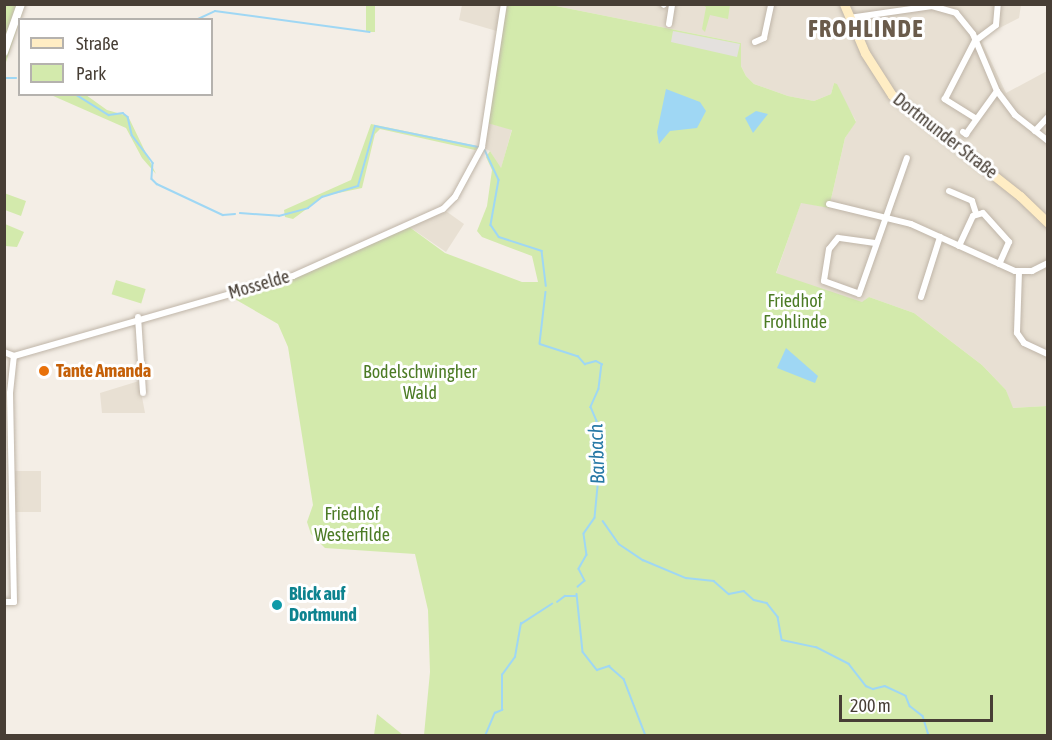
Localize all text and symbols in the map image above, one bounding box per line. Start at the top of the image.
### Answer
district label: FROHLINDE [808,15,924,43]
legend [18,18,213,96]
text: Straße [76,33,119,54]
text: Park [76,63,106,84]
street label: Dortmunder Straße [889,89,1001,183]
street label: Mosselde [226,266,292,304]
park label: Friedhof Frohlinde [763,291,827,334]
place label: Tante Amanda [56,360,151,382]
park label: Bodelschwingher Wald [363,362,477,404]
marker: Tante Amanda [37,364,51,378]
water label: Barbach [583,423,609,485]
park label: Friedhof Westerfilde [314,504,390,546]
place label: Blick auf Dortmund [289,584,357,626]
marker: Blick auf Dortmund [270,598,284,612]
scale bar [842,683,996,721]
text: 200 m [850,695,891,716]

